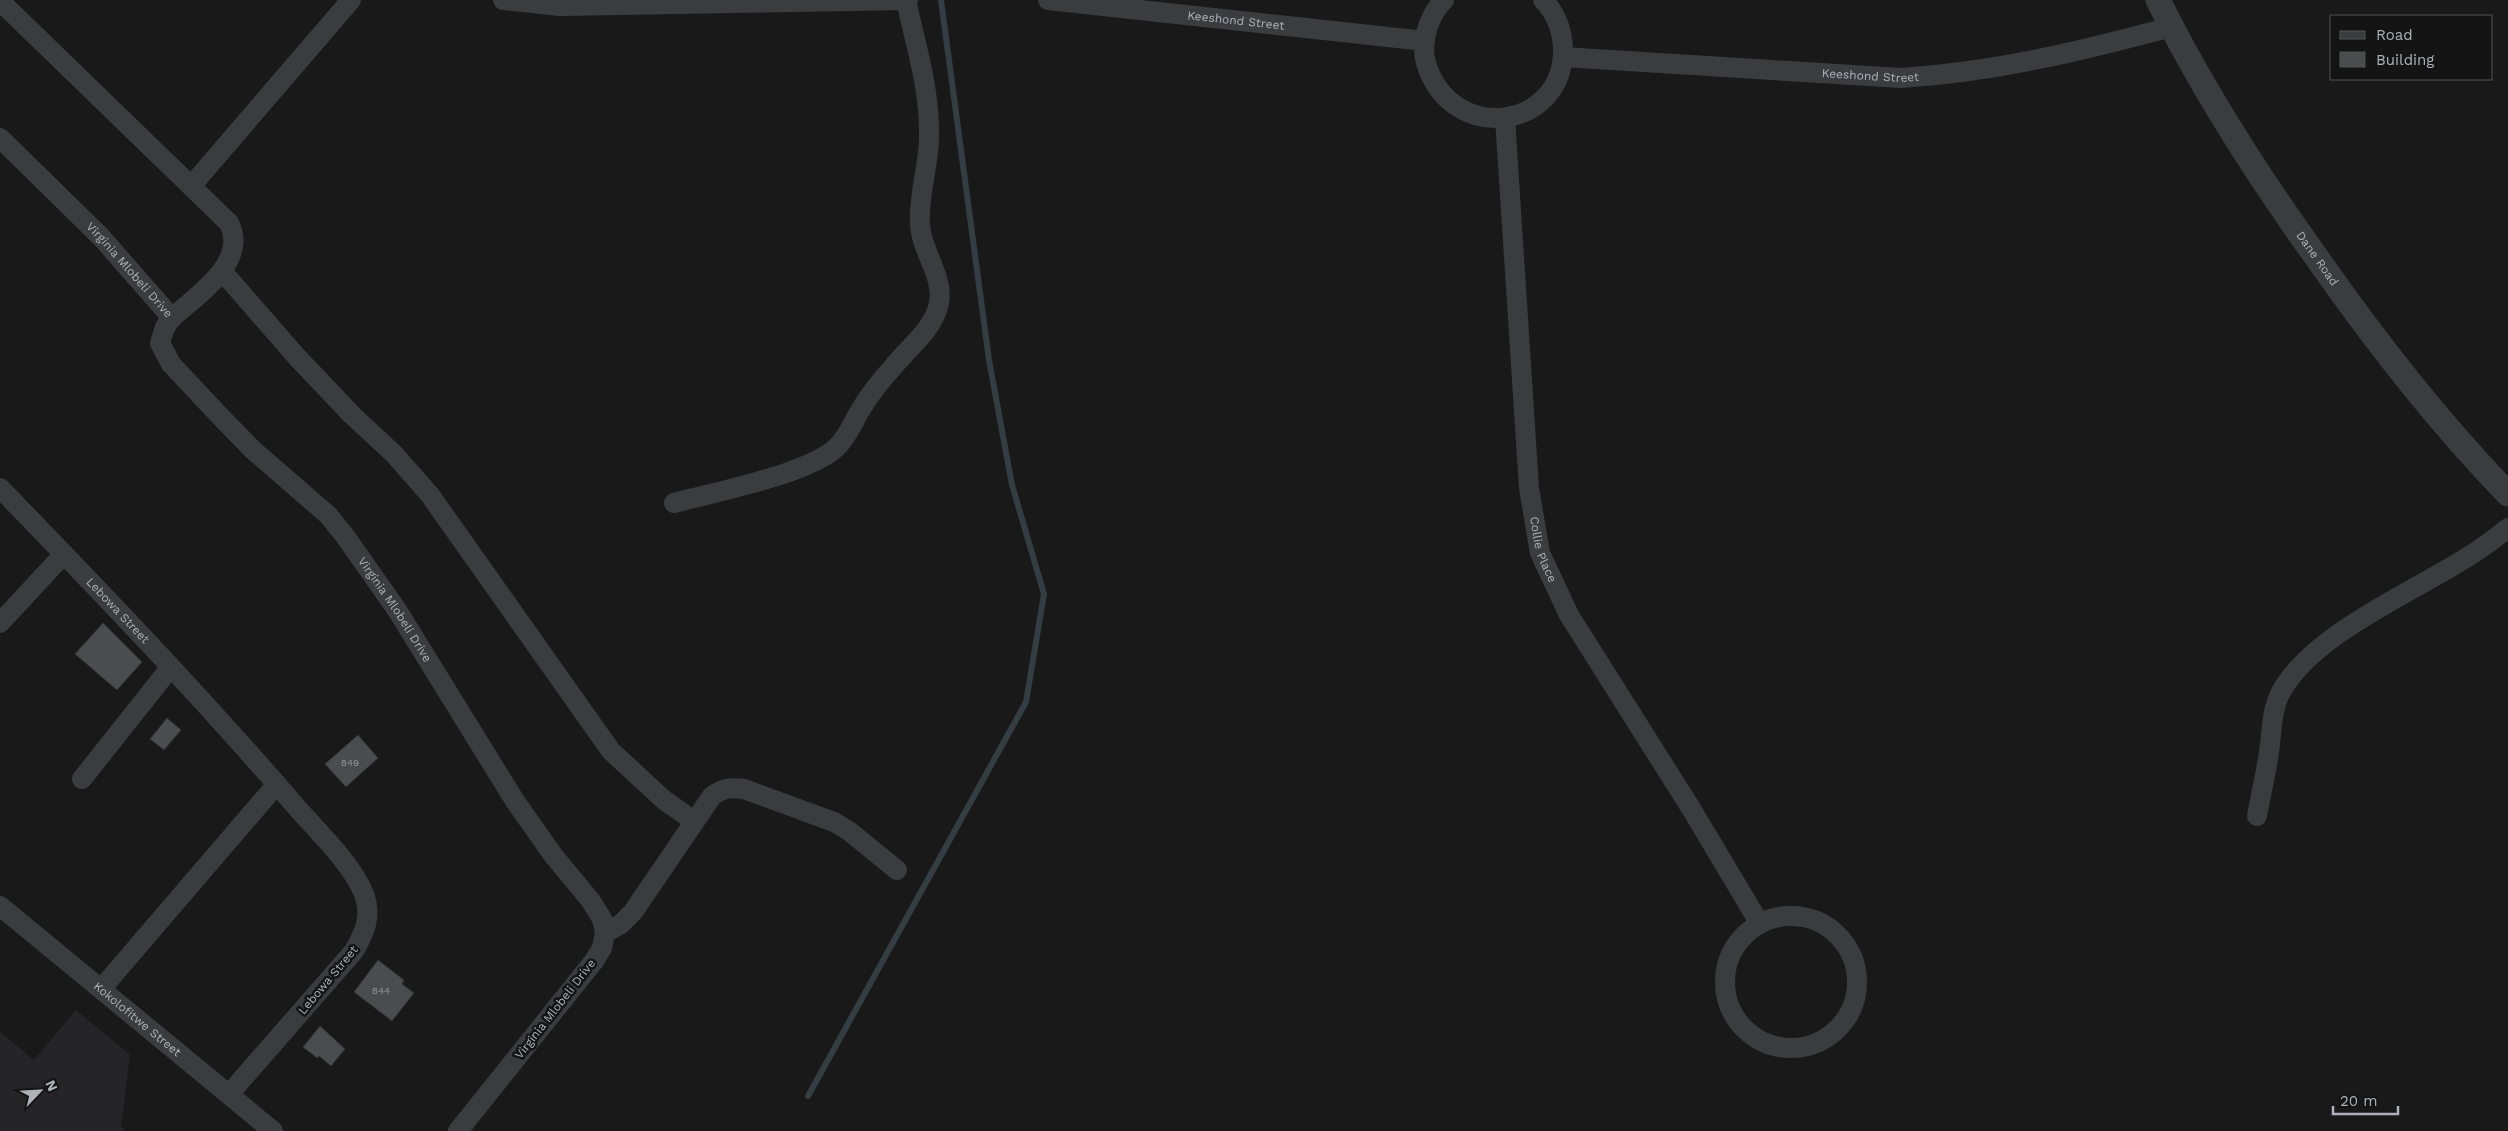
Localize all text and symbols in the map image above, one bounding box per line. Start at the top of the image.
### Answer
street label: Keeshond Street [1187,8,1285,33]
legend [2330,15,2493,80]
text: Road [2376,26,2413,44]
text: Building [2376,51,2434,69]
street label: Keeshond Street [1821,66,1920,85]
street label: Virginia Mlobeli Drive [83,219,176,321]
street label: Dane Road [2293,229,2341,288]
street label: Collie Place [1527,515,1560,585]
street label: Virginia Mlobeli Drive [355,554,434,665]
street label: Lebowa Street [83,575,152,646]
house number: 849 [341,757,359,768]
street label: Lebowa Street [295,943,361,1017]
street label: Virginia Mlobeli Drive [512,956,598,1062]
street label: Kokolofitwe Street [91,979,184,1059]
house number: 844 [372,985,390,996]
north arrow [15,1066,65,1116]
text: N [42,1077,61,1094]
scale bar [2333,1084,2398,1116]
text: 20 m [2340,1092,2378,1110]

